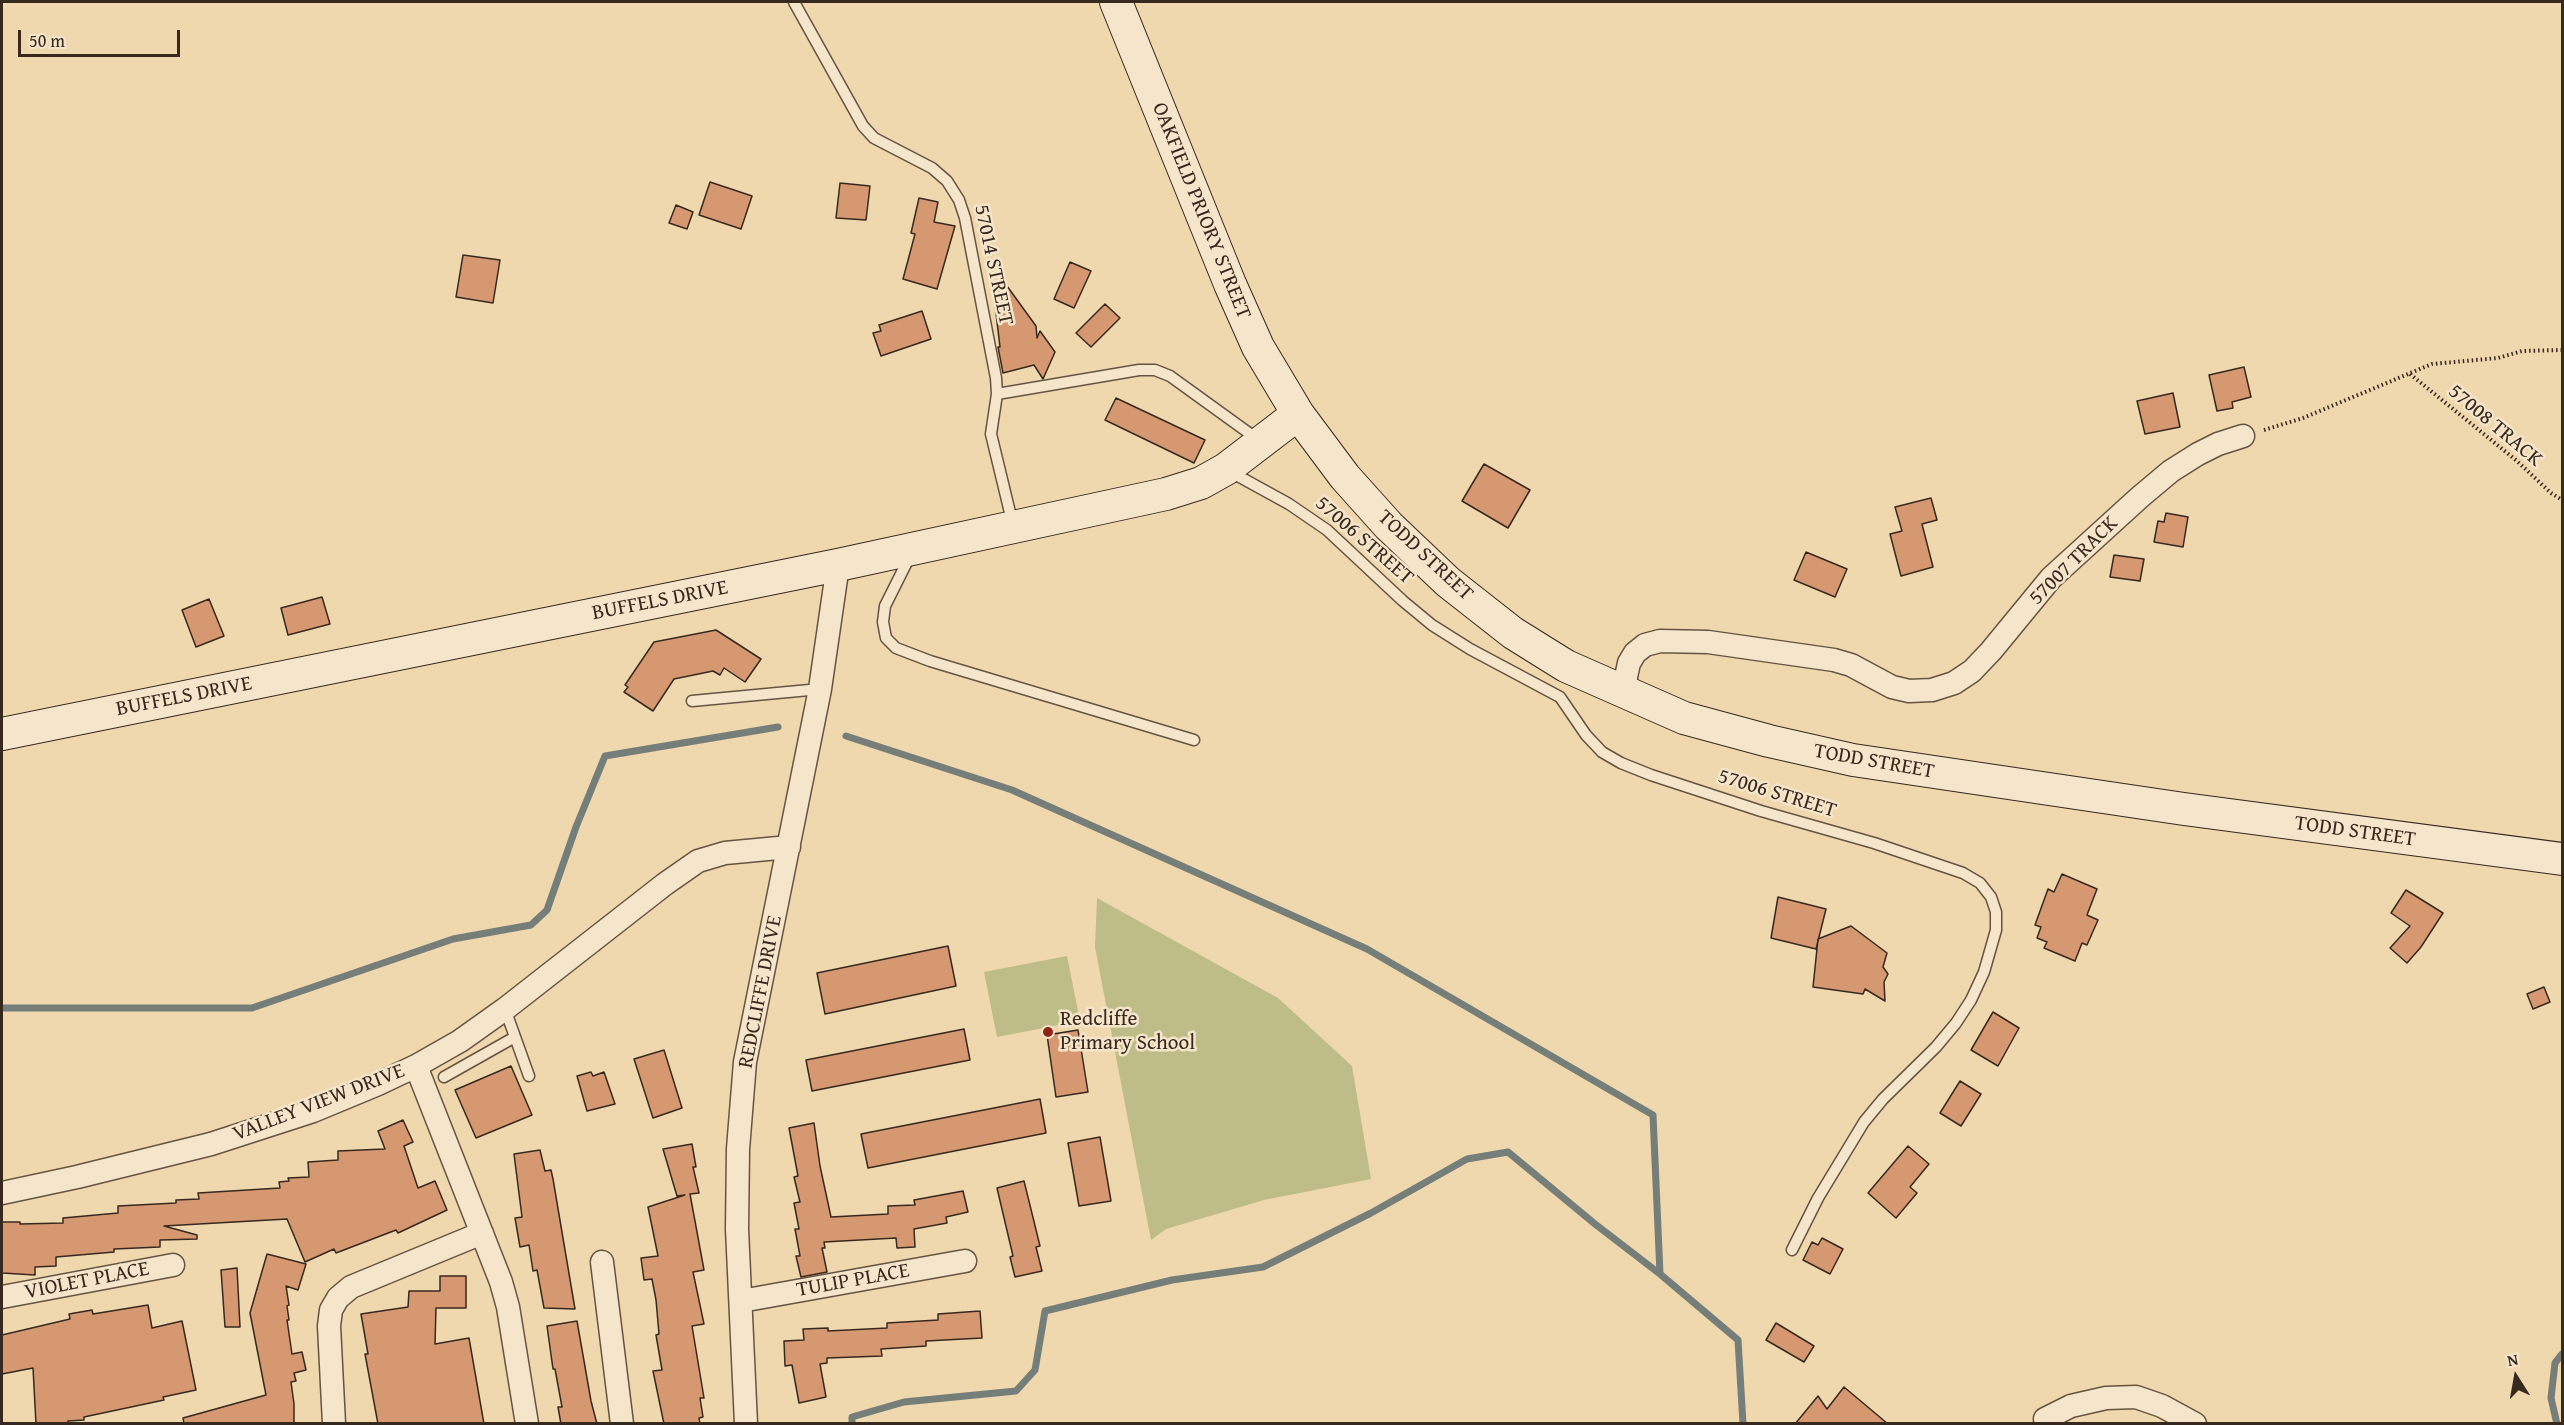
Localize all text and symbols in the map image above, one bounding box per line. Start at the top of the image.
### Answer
scale bar [21,18,183,56]
text: 50 m [29,27,65,54]
street label: OAKFIELD PRIORY STREET [1146,99,1256,323]
street label: 57014 STREET [968,203,1018,327]
street label: 57008 TRACK [2443,379,2547,473]
street label: 57006 STREET [1310,491,1418,591]
street label: TODD STREET [1372,505,1478,607]
street label: 57007 TRACK [2024,511,2124,611]
street label: BUFFELS DRIVE [590,576,730,626]
street label: BUFFELS DRIVE [114,672,254,722]
street label: TODD STREET [1812,739,1936,785]
street label: 57006 STREET [1715,764,1839,824]
street label: TODD STREET [2293,811,2417,853]
street label: REDCLIFFE DRIVE [734,914,788,1070]
place label: Redcliffe Primary School [1060,1007,1195,1057]
marker: Redcliffe Primary School [1041,1025,1055,1039]
street label: VALLEY VIEW DRIVE [230,1059,408,1147]
street label: VIOLET PLACE [23,1257,151,1305]
street label: TULIP PLACE [795,1259,911,1303]
north arrow [2486,1347,2546,1407]
text: N [2505,1347,2520,1372]

